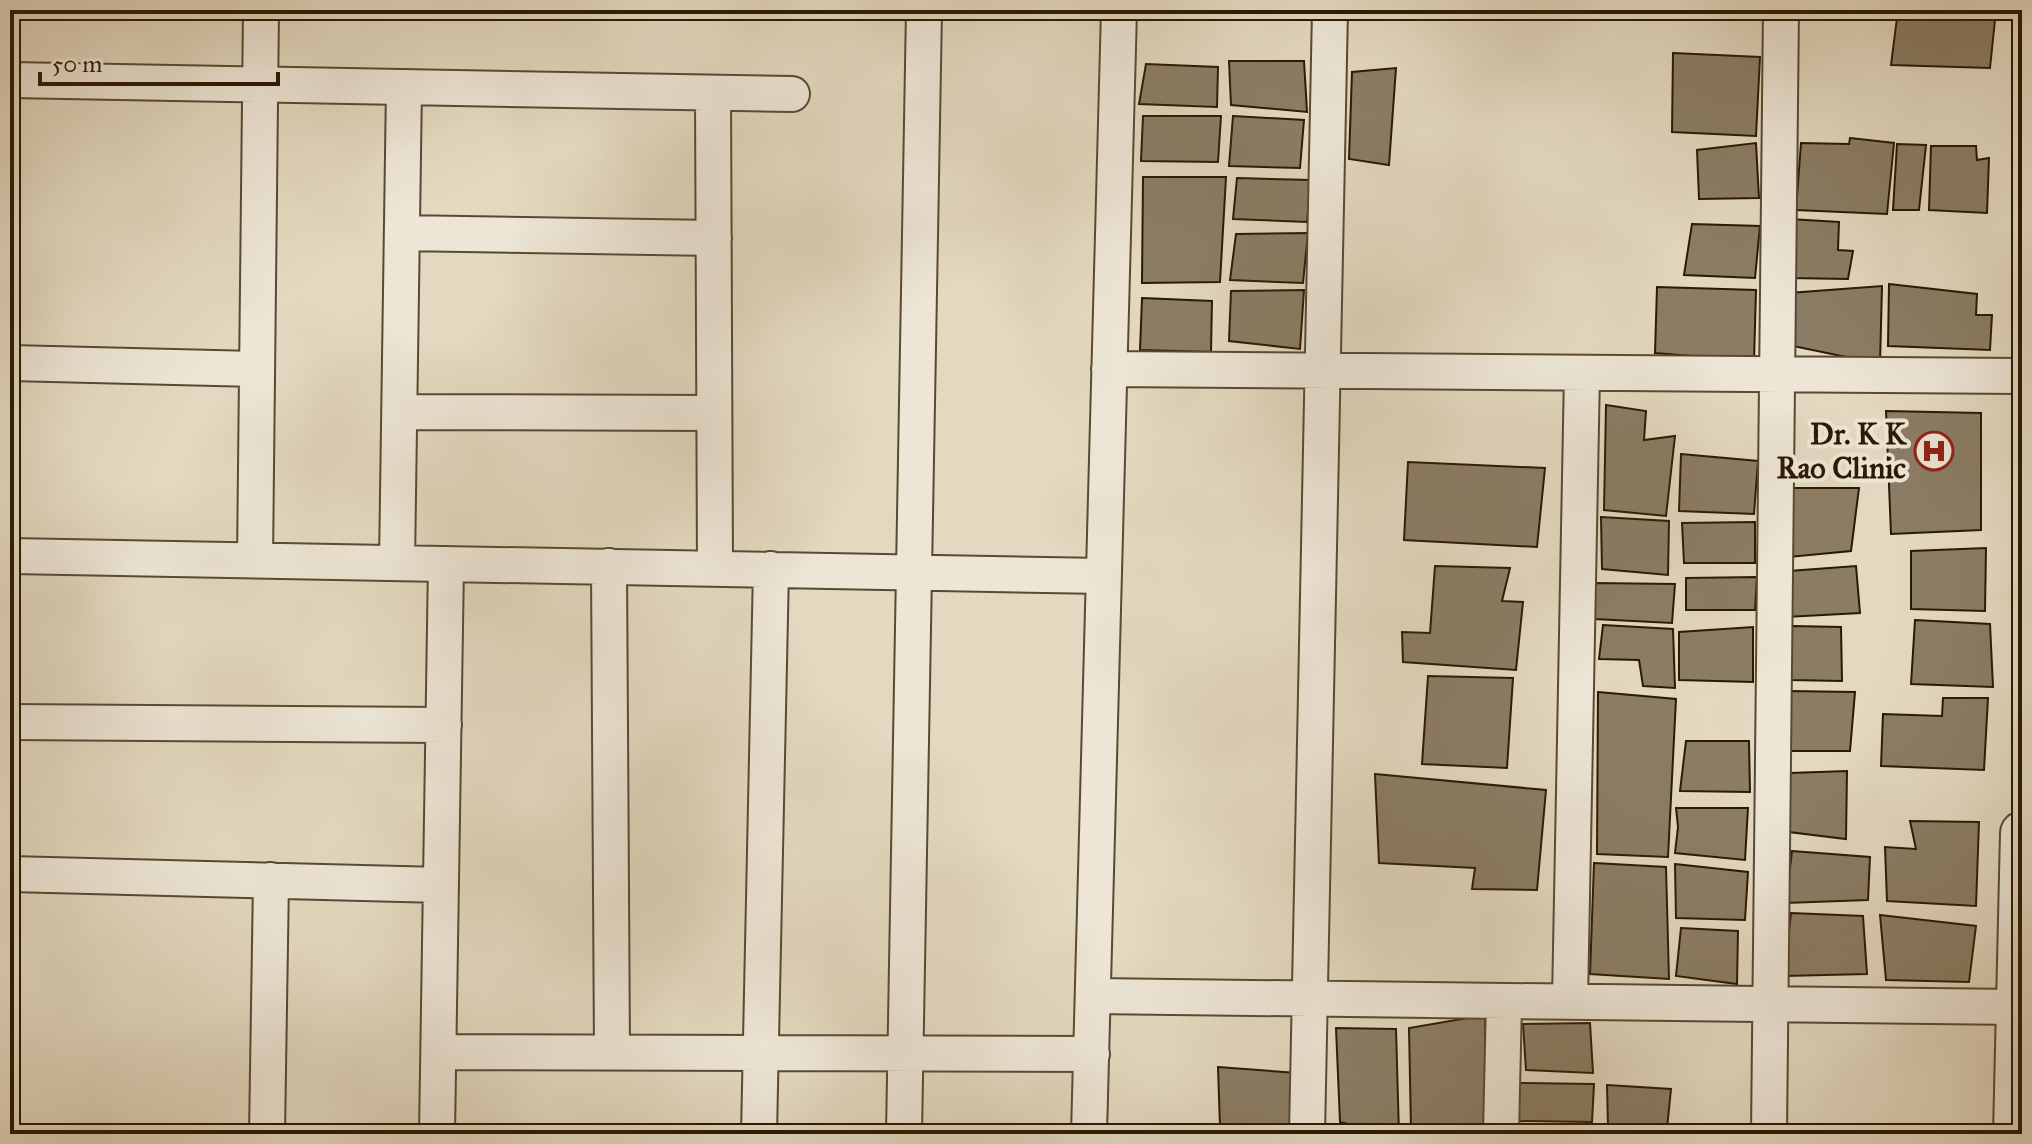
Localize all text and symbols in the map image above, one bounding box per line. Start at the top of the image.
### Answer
scale bar [40,36,278,86]
text: 50 m [52,49,102,79]
place label: Dr. K K Rao Clinic [1777,416,1908,486]
hospital icon: Dr. K K Rao Clinic [1913,430,1955,472]

